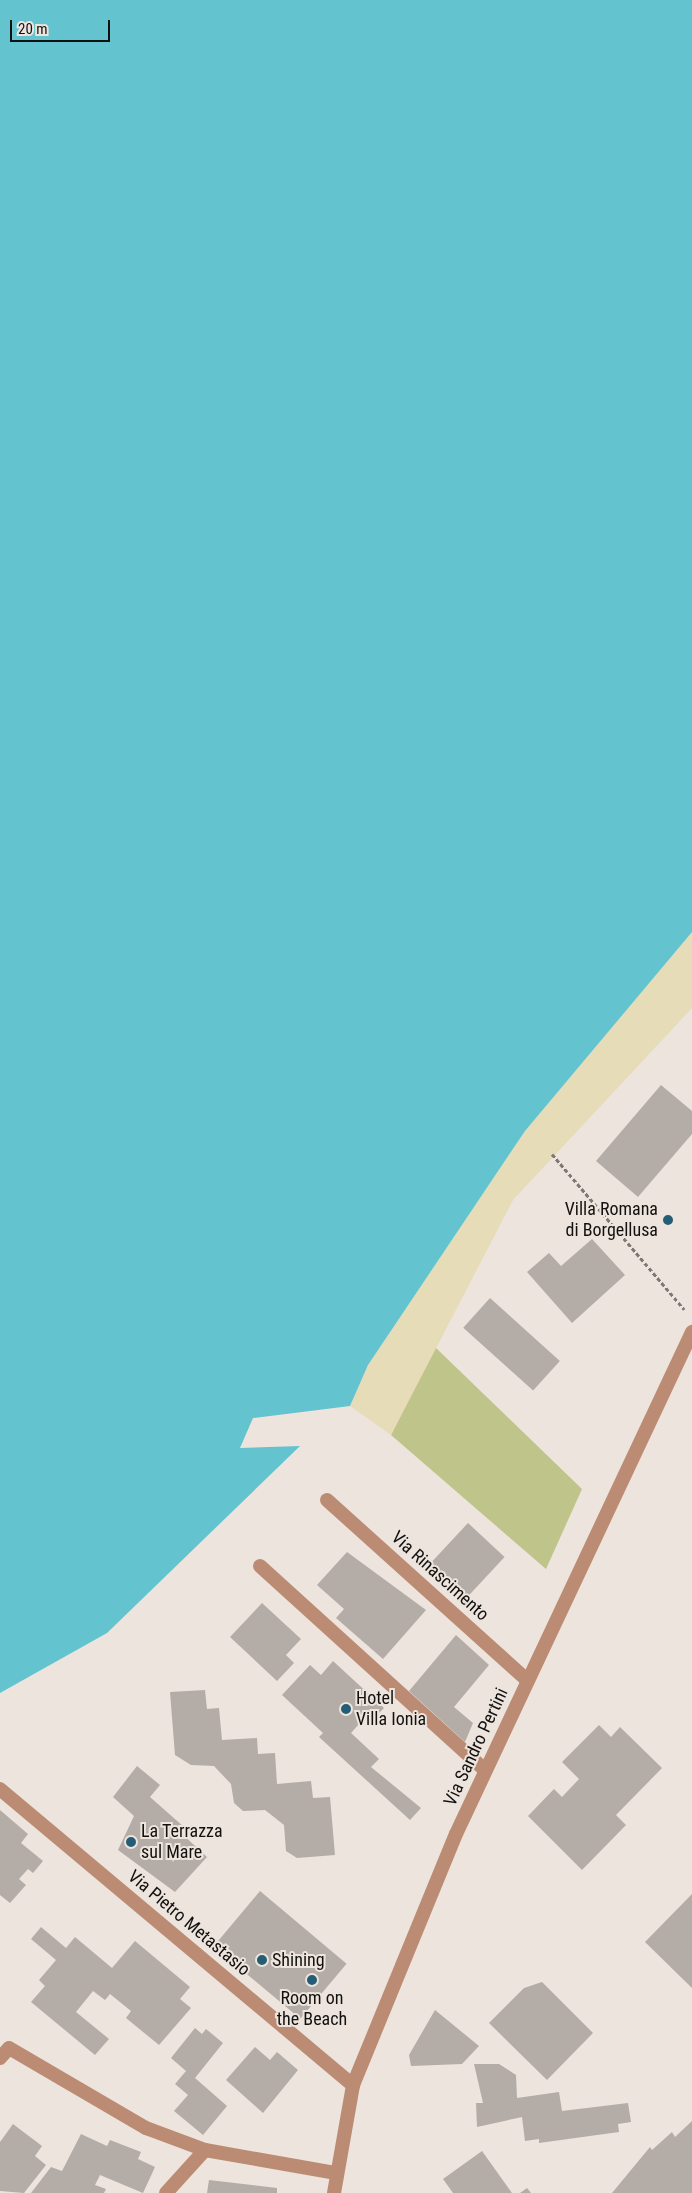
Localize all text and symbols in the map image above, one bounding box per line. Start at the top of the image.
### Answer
scale bar [12,10,112,42]
text: 20 m [18,20,48,38]
place label: Villa Romana di Borgellusa [565,1199,658,1242]
marker: Villa Romana di Borgellusa [662,1214,674,1226]
street label: Via Rinascimento [387,1527,493,1625]
street label: Via Sandro Pertini [439,1685,513,1809]
place label: Hotel Villa Ionia [356,1688,426,1730]
marker: Hotel Villa Ionia [340,1703,352,1715]
place label: La Terrazza sul Mare [141,1821,223,1864]
marker: La Terrazza sul Mare [125,1836,137,1848]
street label: Via Pietro Metastasio [124,1866,254,1980]
place label: Shining [272,1949,325,1971]
marker: Shining [256,1954,268,1966]
marker: Room on the Beach [306,1974,318,1986]
place label: Room on the Beach [277,1988,347,2030]

